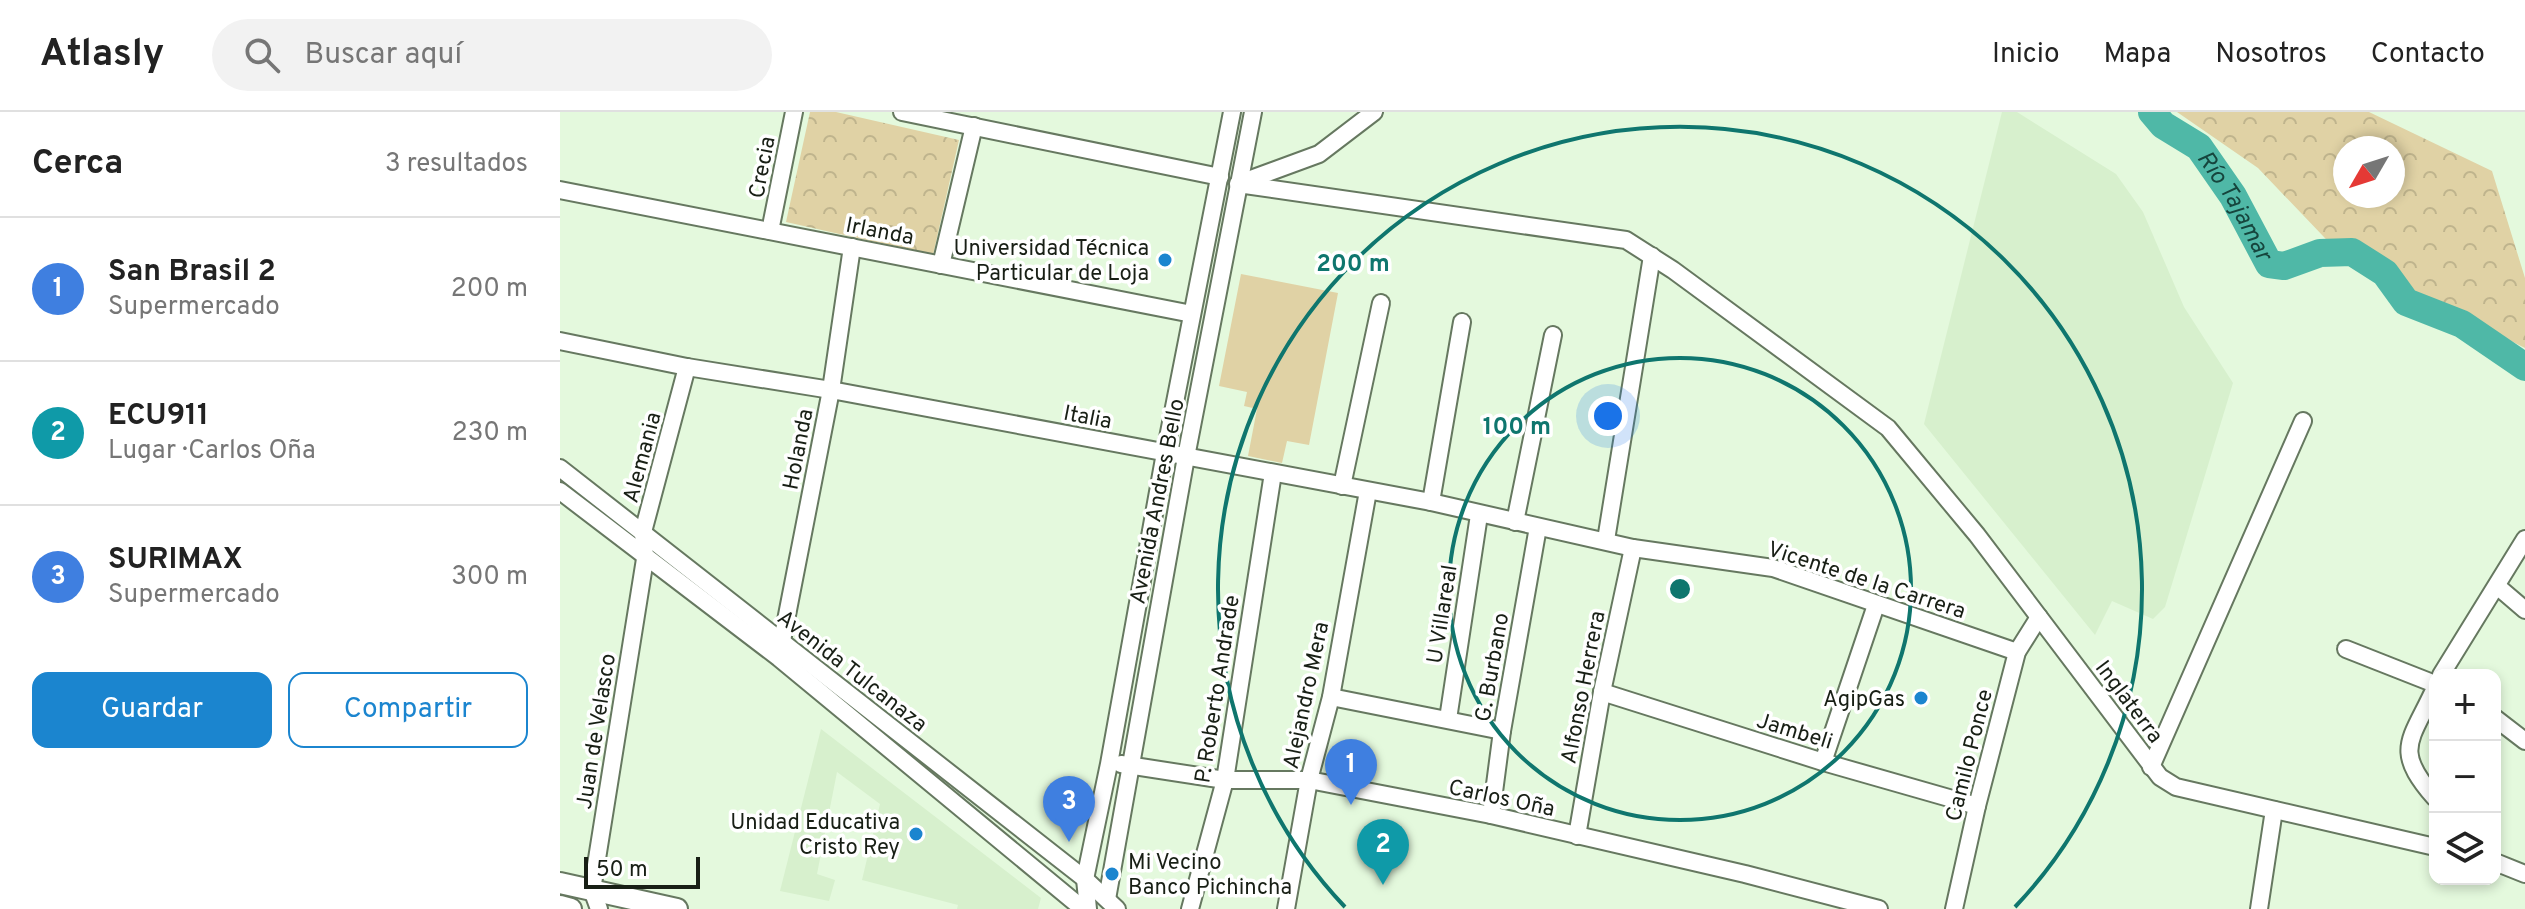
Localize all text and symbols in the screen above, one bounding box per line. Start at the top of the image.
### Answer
search box [212,19,772,91]
text: Atlasly [40,31,164,80]
icon: search [240,33,284,77]
text: Buscar aquí [304,37,462,74]
text: Inicio [1992,37,2060,73]
text: Mapa [2104,37,2171,73]
text: Nosotros [2215,37,2327,73]
text: Contacto [2371,37,2485,73]
street label: Crecia [744,134,783,201]
north arrow [2333,136,2405,208]
text: Cerca [32,143,123,186]
water label: Río Tajamar [2189,145,2278,268]
text: 3 resultados [385,148,528,181]
street label: Irlanda [843,213,916,252]
place label: Universidad Técnica Particular de Loja [953,236,1149,288]
text: 200 m [1316,250,1390,280]
marker: Universidad Técnica Particular de Loja [1156,251,1174,269]
text: San Brasil 2 [108,254,276,291]
text: 1 [53,273,63,306]
text: 200 m [451,273,528,306]
text: Supermercado [108,291,280,324]
street label: Avenida Andres Bello [1125,396,1192,606]
your location [1588,396,1628,436]
text: ECU911 [108,398,209,435]
street label: Italia [1061,401,1114,436]
street label: Holanda [778,407,821,492]
street label: Alemania [618,409,668,506]
text: 100 m [1483,413,1551,443]
text: 2 [50,417,66,450]
text: 230 m [452,417,528,450]
text: Lugar · Carlos Oña [108,435,316,468]
street label: Vicente de la Carrera [1764,537,1969,626]
text: SURIMAX [108,542,243,579]
text: 3 [50,561,66,594]
text: 300 m [451,561,528,594]
street label: U Villareal [1422,563,1465,666]
centre of rings [1666,575,1694,603]
text: Supermercado [108,579,280,612]
street label: P. Roberto Andrade [1190,593,1247,785]
street label: Avenida Tulcanaza [771,605,932,739]
street label: Alfonso Herrera [1556,609,1613,766]
street label: G. Burbano [1471,611,1516,724]
street label: Alejandro Mera [1279,619,1336,772]
street label: Juan de Velasco [572,652,623,811]
street label: Inglaterra [2088,656,2168,749]
map controls [2429,669,2501,885]
button: + [2429,669,2501,741]
button: Guardar [32,672,272,748]
button: Compartir [288,672,528,748]
place label: AgipGas [1823,687,1905,714]
street label: Camilo Ponce [1941,687,2000,825]
marker: AgipGas [1912,689,1930,707]
street label: Jambeli [1753,708,1836,757]
pin: 1 [1325,739,1377,805]
button: − [2429,741,2501,813]
street label: Carlos Oña [1446,775,1557,824]
pin: 3 [1043,776,1095,842]
place label: Unidad Educativa Cristo Rey [730,810,900,862]
button: layers [2429,813,2501,885]
pin: 2 [1357,819,1409,885]
marker: Unidad Educativa Cristo Rey [907,825,925,843]
place label: Mi Vecino Banco Pichincha [1128,850,1292,902]
scale bar [584,853,700,889]
text: 50 m [596,857,648,884]
marker: Mi Vecino Banco Pichincha [1103,865,1121,883]

